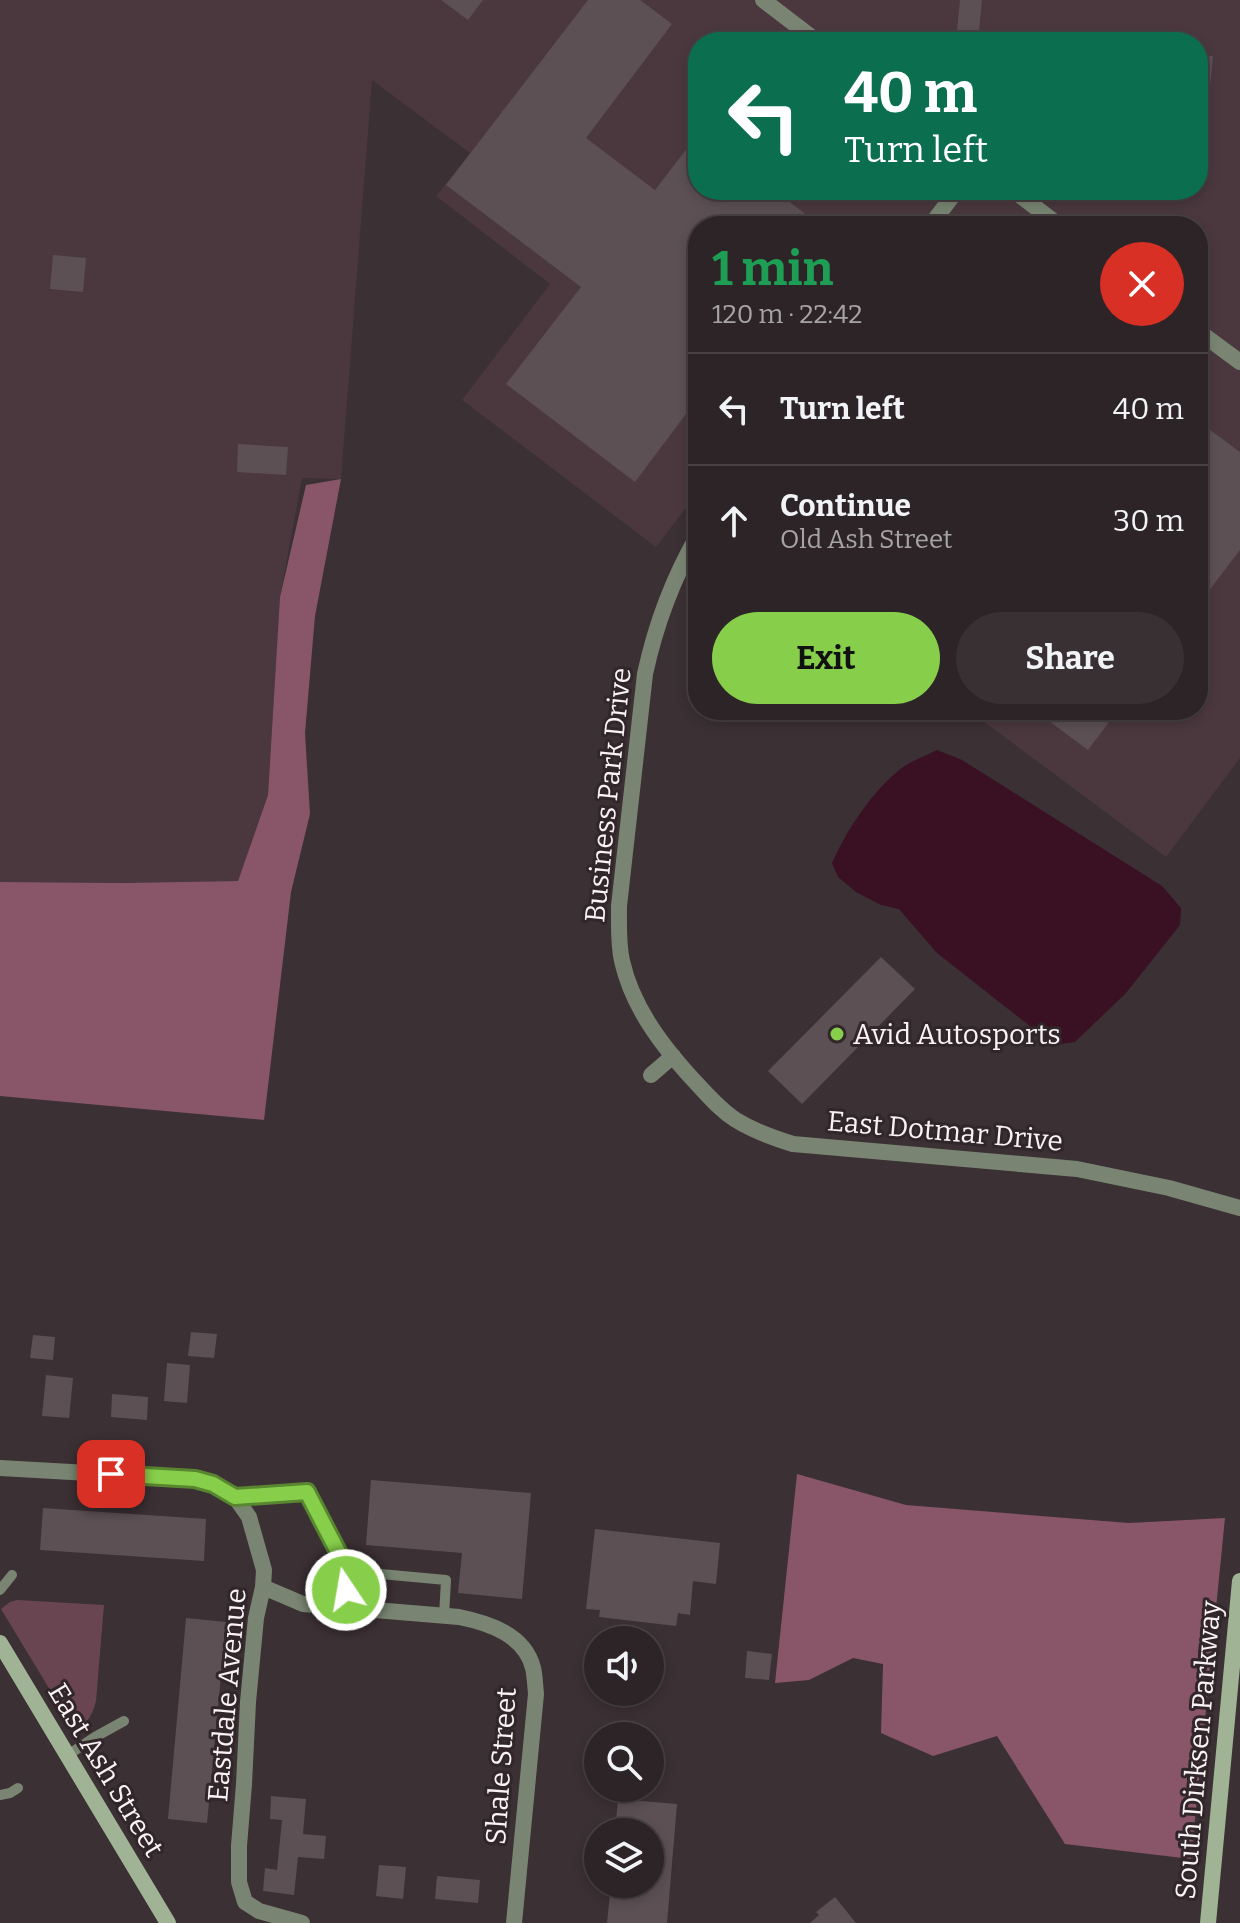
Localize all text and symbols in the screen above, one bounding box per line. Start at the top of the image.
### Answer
text: 40 m [844,60,977,127]
icon: left [712,64,816,168]
text: Turn left [844,128,988,172]
text: 1 min [712,240,833,298]
button: close [1100,242,1184,326]
text: 120 m · 22:42 [712,299,862,330]
icon: left [712,387,756,431]
text: Turn left [780,391,905,427]
text: 40 m [1113,391,1184,427]
text: Continue [780,488,911,524]
icon: ahead [712,499,756,543]
text: 30 m [1113,503,1184,539]
text: Old Ash Street [780,524,953,555]
button: Exit [712,612,940,704]
button: Share [956,612,1184,704]
street label: Business Park Drive [578,666,638,924]
place label: Avid Autosports [853,1018,1061,1051]
marker: Avid Autosports [828,1025,846,1043]
street label: East Dotmar Drive [826,1104,1064,1158]
pin [77,1440,145,1508]
icon: arrive [89,1452,133,1496]
position arrow [304,1548,388,1632]
street label: Eastdale Avenue [201,1587,253,1803]
street label: South Dirksen Parkway [1169,1599,1228,1901]
map controls [584,1626,664,1898]
button: sound [584,1626,664,1706]
street label: East Ash Street [41,1677,171,1863]
street label: Shale Street [479,1686,523,1846]
button: search [584,1722,664,1802]
button: layers [584,1818,664,1898]

